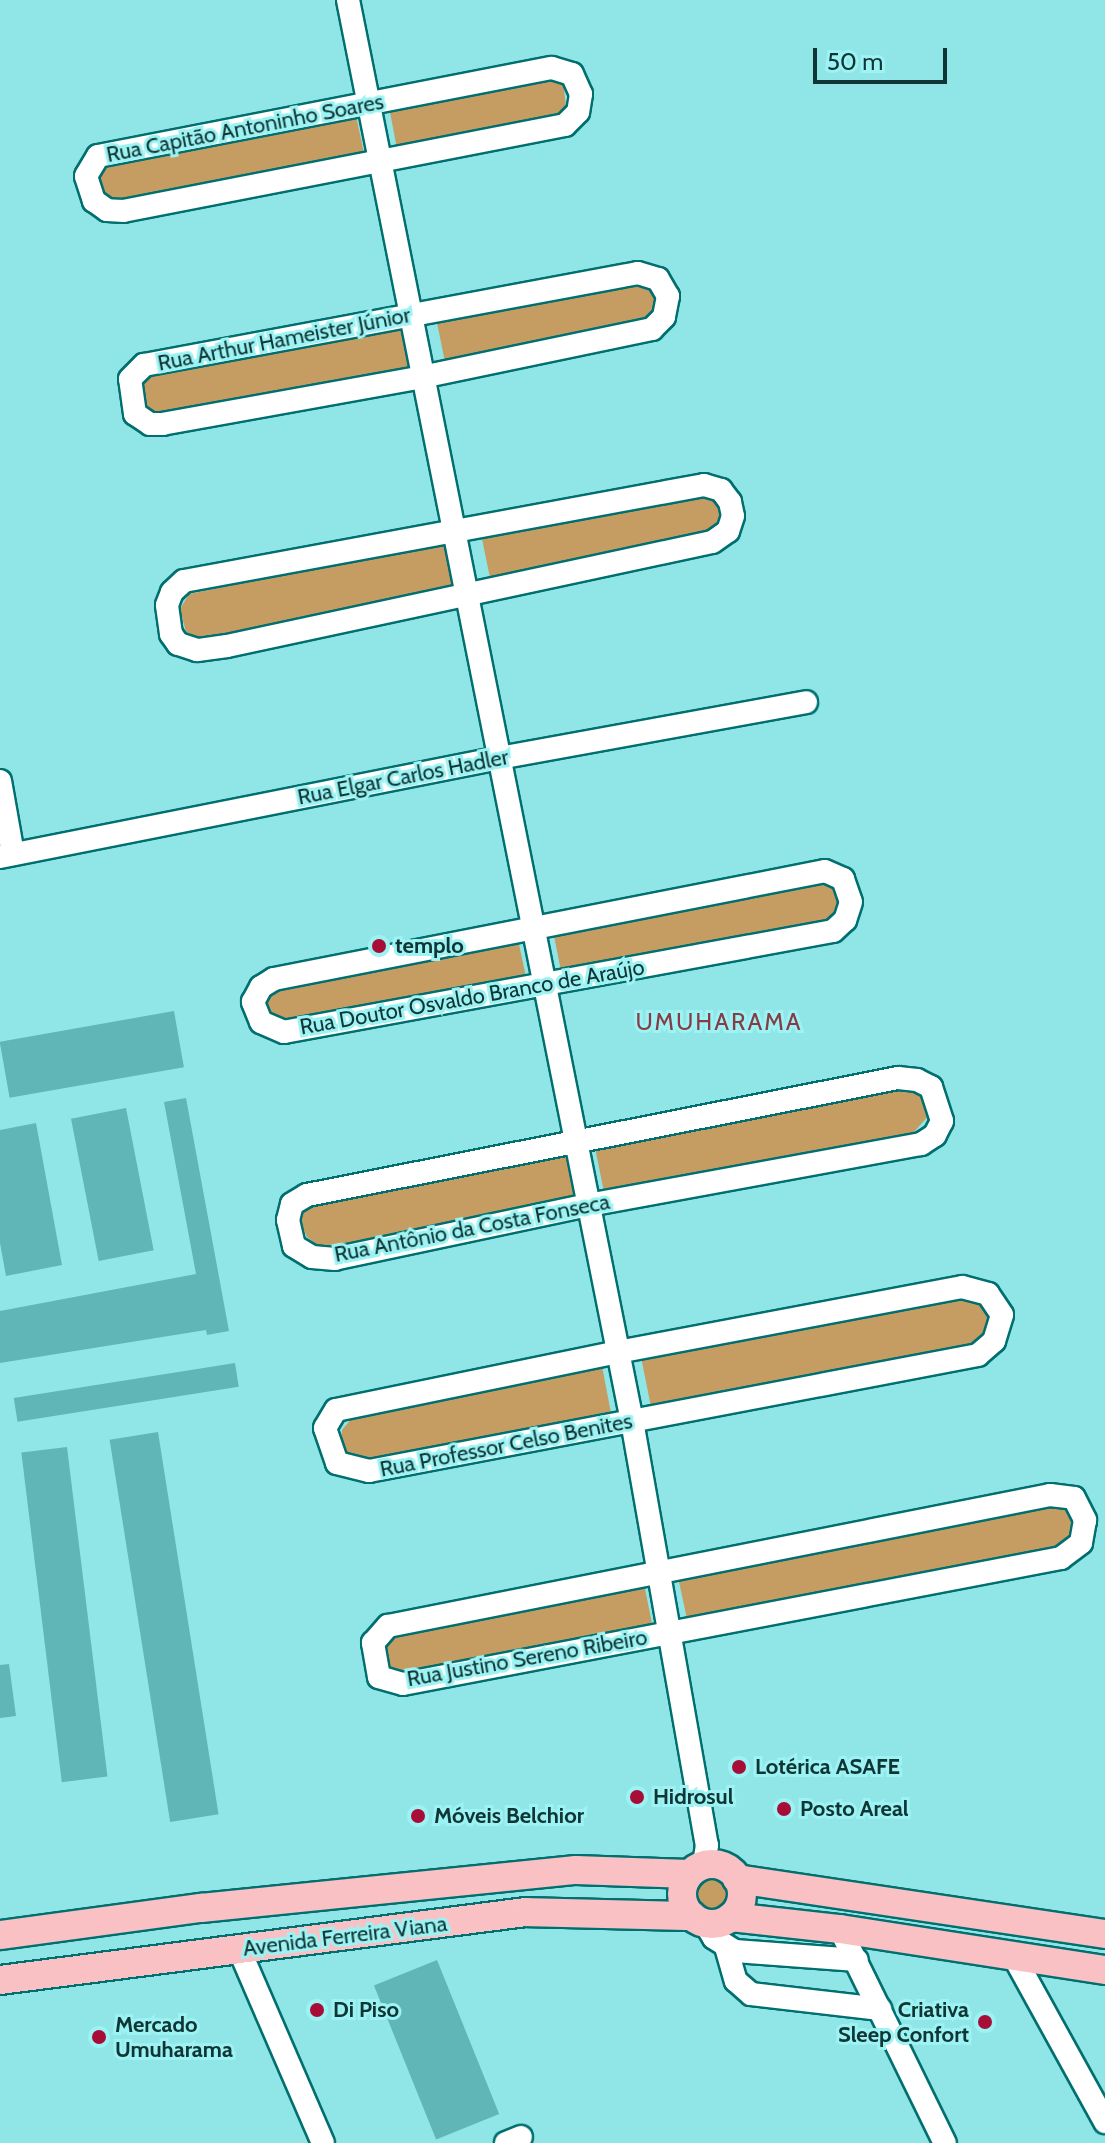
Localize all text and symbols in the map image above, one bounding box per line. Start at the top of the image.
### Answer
scale bar [817,32,951,82]
text: 50 m [827,47,883,76]
street label: Rua Capitão Antoninho Soares [104,88,386,168]
street label: Rua Arthur Hameister Júnior [155,302,413,376]
street label: Rua Elgar Carlos Hadler [295,744,511,810]
place label: templo [395,933,464,959]
marker: templo [370,937,388,955]
street label: Rua Doutor Osvaldo Branco de Araújo [298,954,646,1040]
district label: UMUHARAMA [635,1008,803,1036]
street label: Rua Antônio da Costa Fonseca [332,1188,612,1268]
street label: Rua Professor Celso Benites [378,1408,634,1482]
street label: Rua Justino Sereno Ribeiro [405,1624,649,1692]
place label: Lotérica ASAFE [755,1754,900,1780]
marker: Lotérica ASAFE [730,1758,748,1776]
place label: Hidrosul [653,1784,734,1810]
marker: Hidrosul [628,1788,646,1806]
place label: Posto Areal [800,1796,909,1822]
marker: Posto Areal [775,1800,793,1818]
place label: Móveis Belchior [434,1803,584,1829]
marker: Móveis Belchior [409,1807,427,1825]
street label: Avenida Ferreira Viana [241,1910,449,1962]
place label: Criativa Sleep Confort [838,1996,969,2048]
place label: Di Piso [333,1997,399,2023]
marker: Di Piso [308,2001,326,2019]
place label: Mercado Umuharama [115,2011,233,2062]
marker: Criativa Sleep Confort [976,2013,994,2031]
marker: Mercado Umuharama [90,2028,108,2046]

